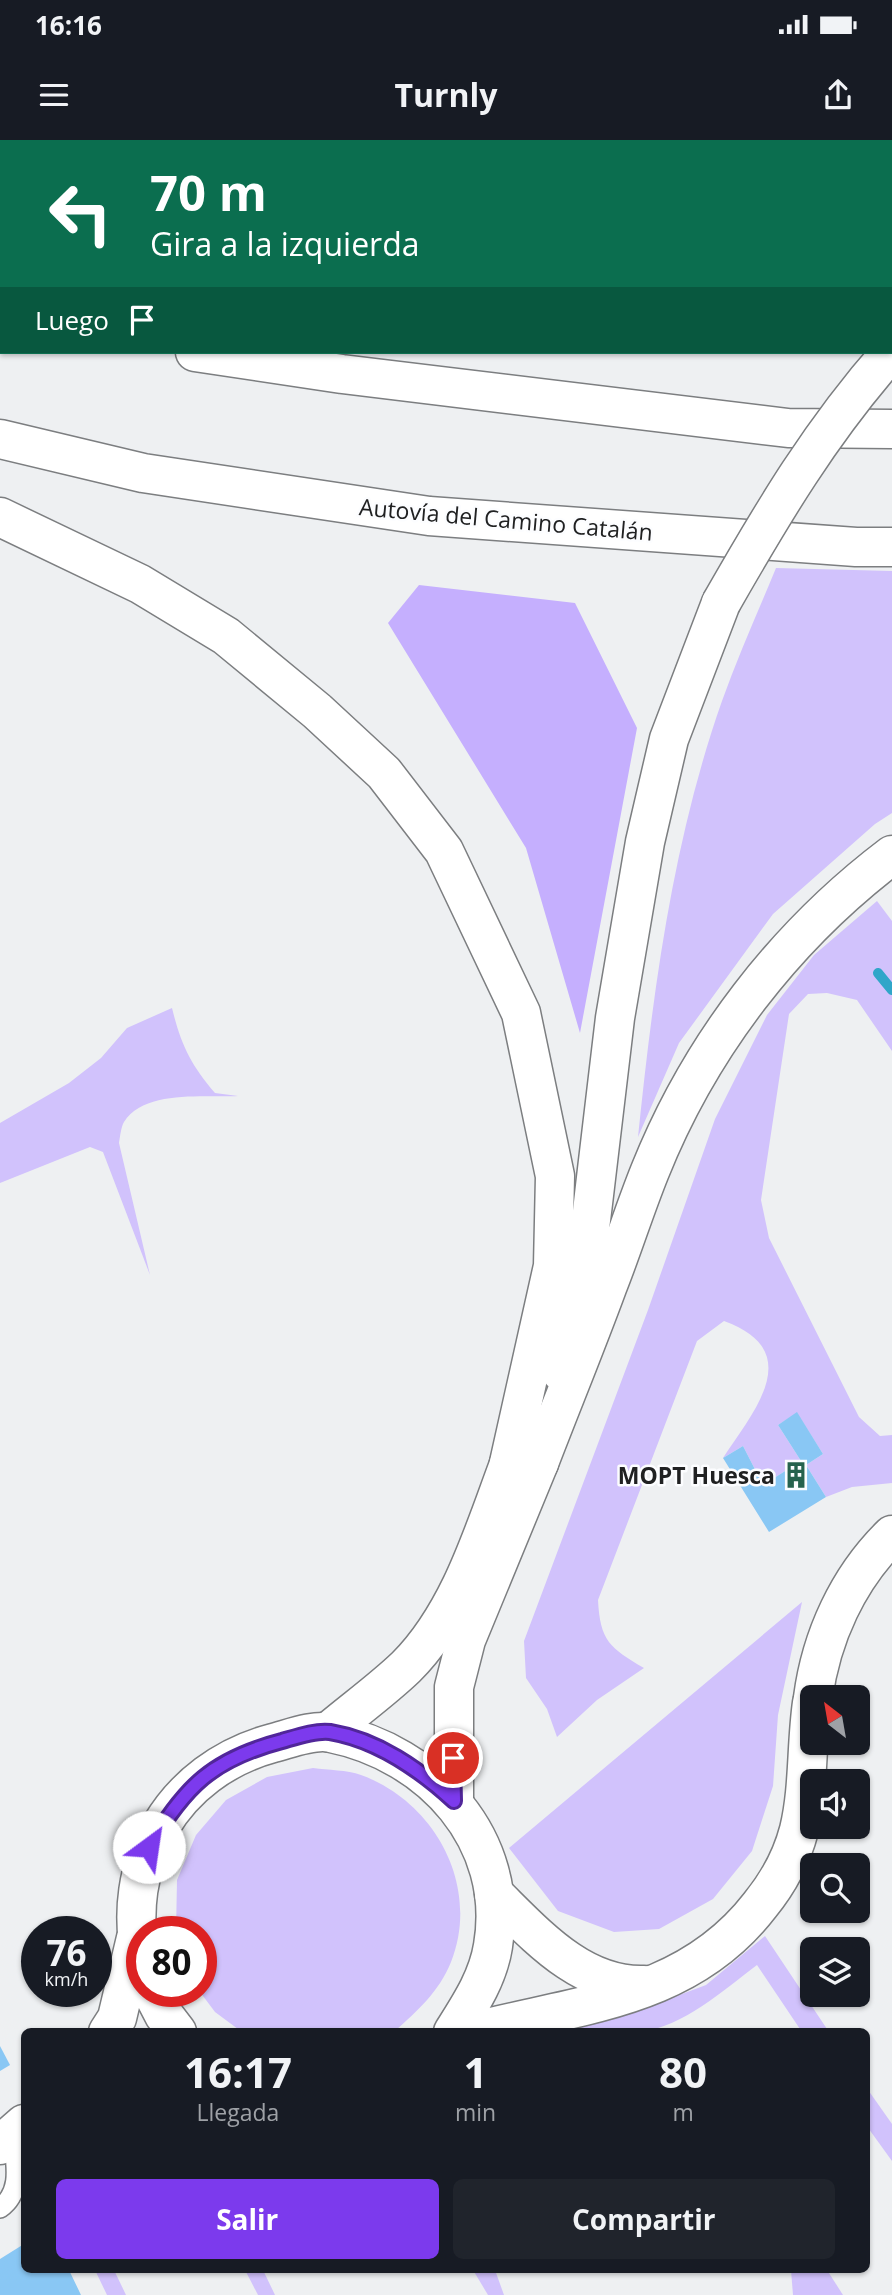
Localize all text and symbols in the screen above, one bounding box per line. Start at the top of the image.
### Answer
text: 16:16 [35,7,102,43]
text: Turnly [394,73,498,116]
icon: menu [35,76,73,114]
icon: share [819,76,857,114]
text: 70 m [150,159,267,225]
icon: left [35,168,126,259]
text: Gira a la izquierda [150,222,420,265]
icon: arrive [123,301,161,339]
text: Luego [35,302,109,338]
street label: Autovía del Camino Catalán [358,490,654,548]
place label: MOPT Huesca [618,1459,775,1491]
building icon: MOPT Huesca [781,1460,811,1490]
north arrow [800,1685,870,1755]
map controls [800,1685,870,2007]
pin [423,1728,483,1788]
icon: arrive [434,1739,472,1777]
button: sound [800,1769,870,1839]
position arrow [112,1810,186,1884]
button: search [800,1853,870,1923]
speed limit sign: 80 [126,1916,217,2007]
text: 76 [46,1929,87,1976]
button: layers [800,1937,870,2007]
text: km/h [45,1967,88,1991]
text: 16:17 [184,2043,292,2100]
text: 1 [463,2043,488,2100]
text: 80 [659,2043,707,2100]
text: Llegada [197,2096,279,2128]
text: min [455,2096,496,2128]
text: m [672,2096,694,2128]
button: Salir [56,2179,439,2259]
button: Compartir [453,2179,835,2259]

